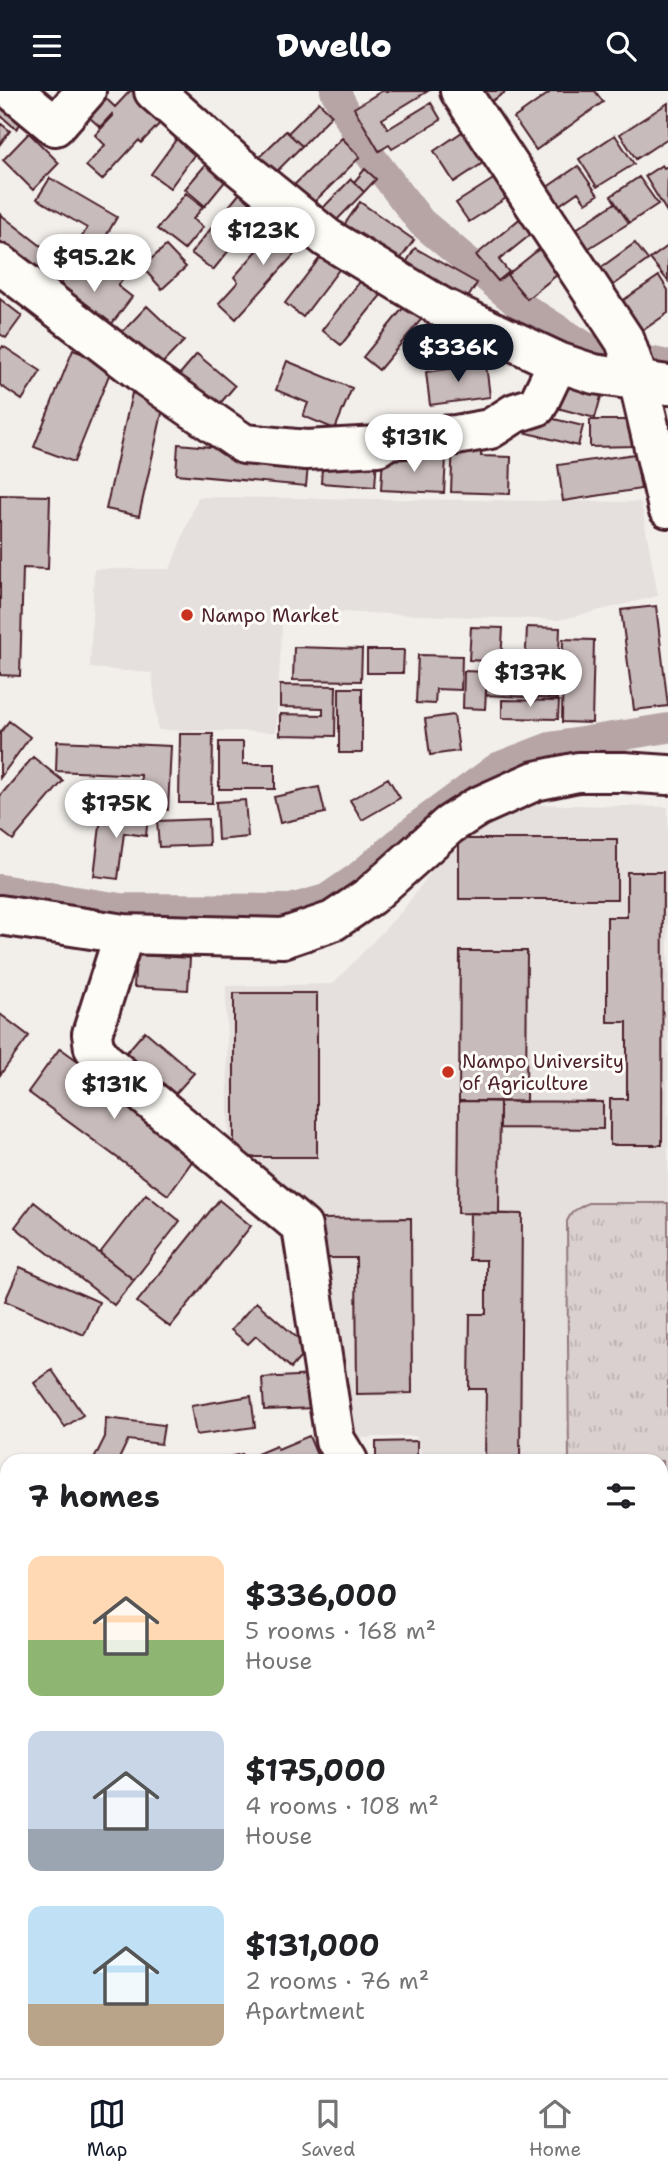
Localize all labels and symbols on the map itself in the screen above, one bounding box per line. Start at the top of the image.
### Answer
pin: $123K [214,207,312,267]
pin: $95.2K [37,235,151,294]
pin: $336K [409,324,507,384]
pin: $131K [365,415,463,474]
place label: Nampo Market [201,603,339,628]
marker: Nampo Market [179,607,195,623]
pin: $137K [481,649,579,709]
pin: $175K [67,781,165,840]
place label: Nampo University of Agriculture [462,1049,624,1096]
pin: $131K [65,1061,163,1121]
marker: Nampo University of Agriculture [440,1064,456,1080]

